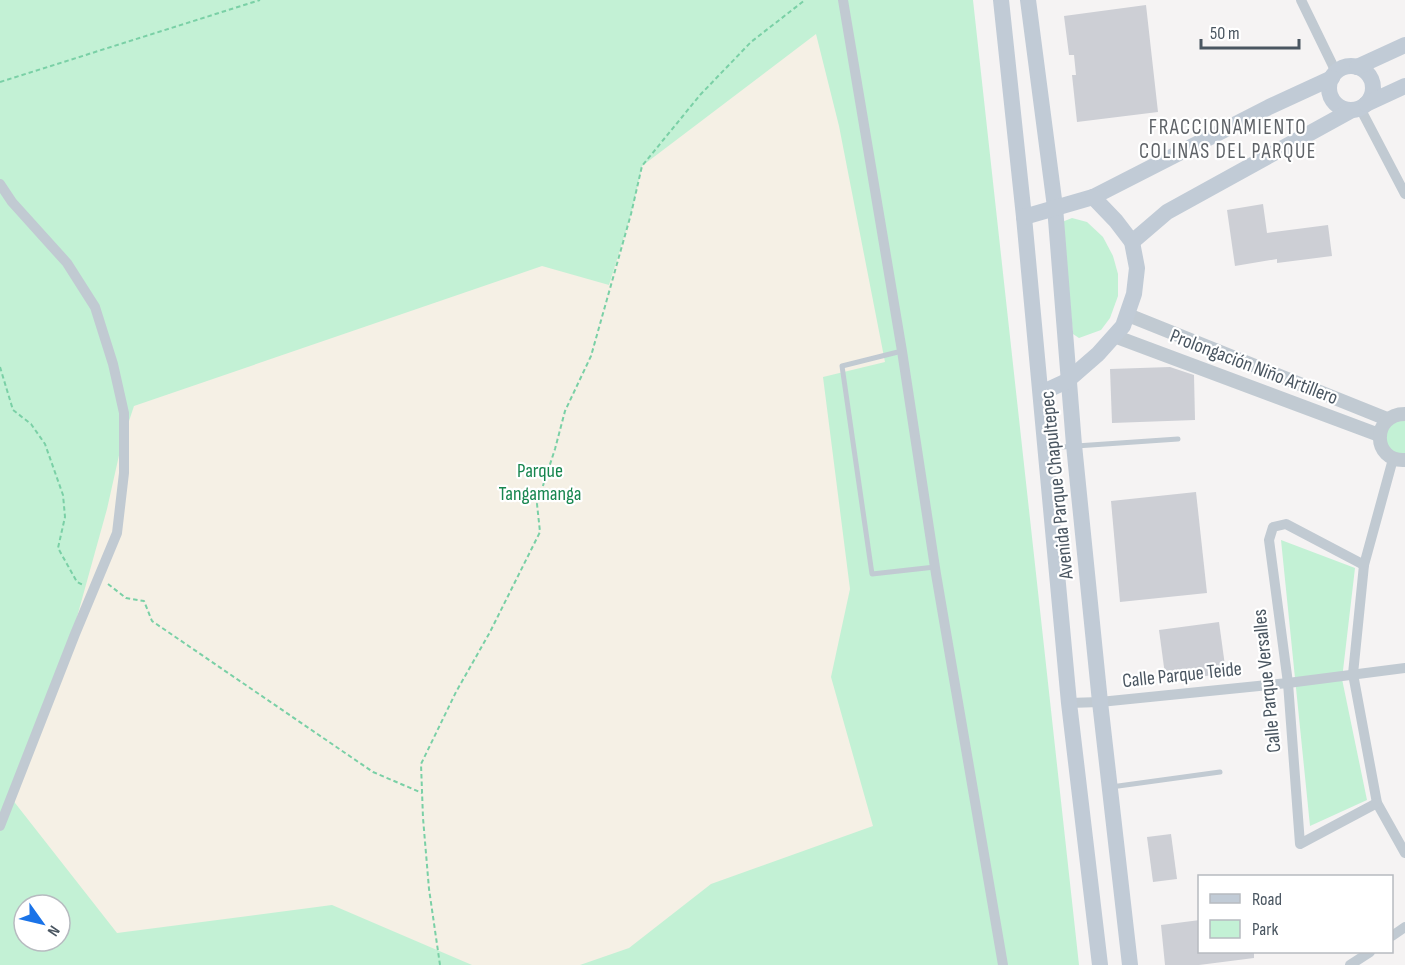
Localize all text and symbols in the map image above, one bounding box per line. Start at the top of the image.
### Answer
scale bar [1201,12,1298,50]
text: 50 m [1210,23,1240,44]
district label: FRACCIONAMIENTO COLINAS DEL PARQUE [1139,115,1317,164]
street label: Prolongación Niño Artillero [1167,324,1341,410]
street label: Avenida Parque Chapultepec [1035,390,1079,581]
park label: Parque Tangamanga [499,459,582,506]
street label: Calle Parque Versalles [1248,608,1286,754]
street label: Calle Parque Teide [1121,657,1243,693]
legend [1198,875,1393,953]
text: Road [1252,889,1282,910]
north arrow [12,893,72,953]
text: Park [1252,919,1278,940]
text: N [43,922,63,939]

